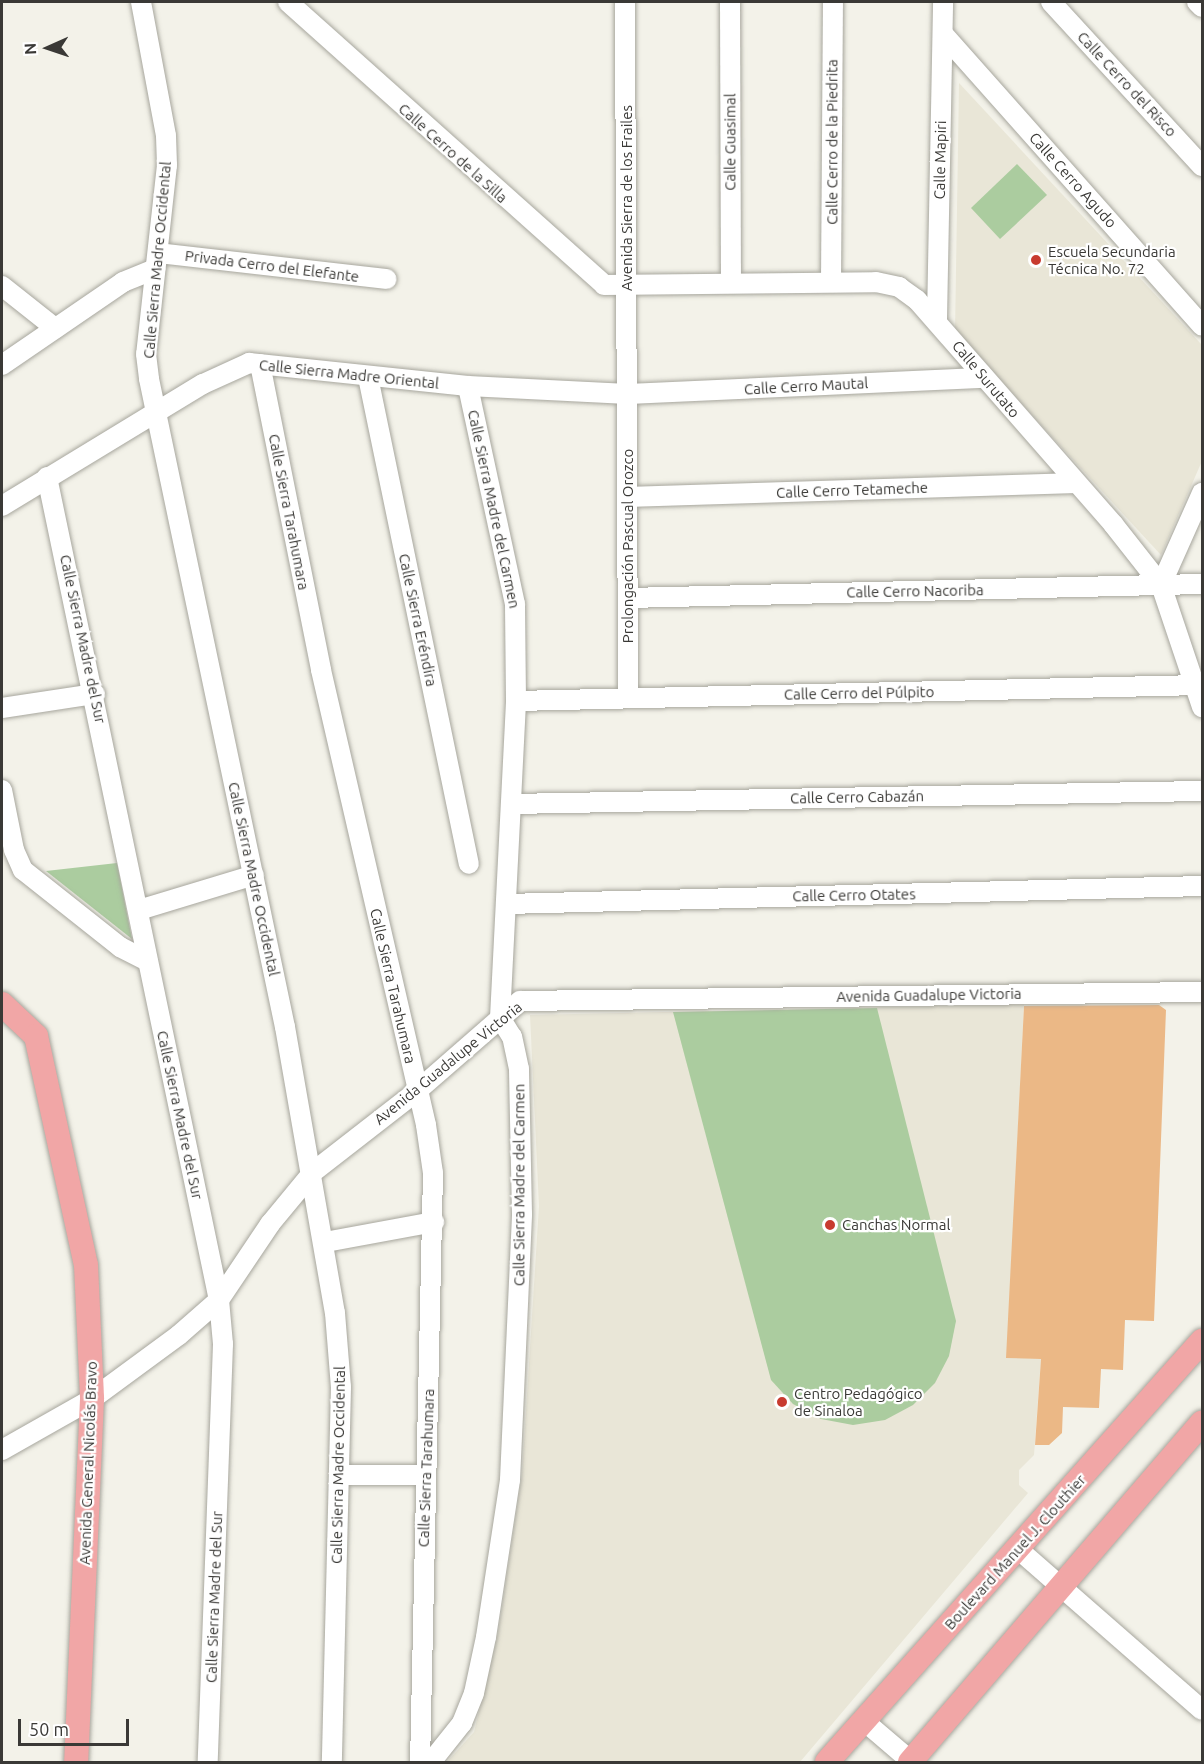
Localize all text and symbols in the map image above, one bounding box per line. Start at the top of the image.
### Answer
north arrow [18,18,78,78]
street label: Calle Cerro del Risco [1074,28,1180,140]
text: N [21,43,39,55]
street label: Calle Cerro de la Piedrita [823,59,841,225]
street label: Calle Guasimal [721,93,739,191]
street label: Calle Cerro de la Silla [395,99,511,207]
street label: Avenida Sierra de los Frailes [618,105,636,291]
street label: Calle Mapiri [930,120,950,200]
street label: Calle Cerro Agudo [1025,129,1121,231]
street label: Calle Sierra Madre Occidental [139,161,175,359]
place label: Escuela Secundaria Técnica No. 72 [1048,242,1176,277]
street label: Privada Cerro del Elefante [184,246,360,286]
marker: Escuela Secundaria Técnica No. 72 [1029,253,1043,267]
street label: Calle Surutato [948,337,1024,421]
street label: Calle Sierra Madre Oriental [258,356,440,392]
street label: Calle Cerro Mautal [743,374,869,398]
street label: Calle Sierra Madre del Carmen [464,408,524,610]
street label: Calle Sierra Tarahumara [265,432,313,592]
street label: Prolongación Pascual Orozco [619,449,637,643]
street label: Calle Cerro Tetameche [776,478,928,502]
street label: Calle Sierra Eréndira [395,552,441,688]
street label: Calle Sierra Madre del Sur [56,553,110,725]
street label: Calle Cerro Nacoriba [846,581,984,601]
street label: Calle Cerro del Púlpito [784,683,934,703]
street label: Calle Sierra Madre Occidental [225,780,283,978]
street label: Calle Cerro Cabazán [790,787,924,807]
street label: Calle Cerro Otates [792,885,916,905]
street label: Calle Sierra Tarahumara [366,907,420,1065]
street label: Avenida Guadalupe Victoria [836,984,1022,1006]
street label: Avenida Guadalupe Victoria [370,998,526,1128]
street label: Calle Sierra Madre del Sur [153,1029,207,1201]
street label: Calle Sierra Madre del Carmen [510,1084,528,1286]
place label: Canchas Normal [842,1216,950,1234]
marker: Canchas Normal [823,1218,837,1232]
street label: Avenida General Nicolás Bravo [75,1361,101,1565]
street label: Calle Sierra Madre Occidental [327,1366,349,1564]
place label: Centro Pedagógico de Sinaloa [794,1384,923,1419]
street label: Calle Sierra Tarahumara [414,1388,438,1548]
marker: Centro Pedagógico de Sinaloa [775,1395,789,1409]
street label: Boulevard Manuel J. Clouthier [941,1471,1089,1633]
street label: Calle Sierra Madre del Sur [202,1511,226,1683]
scale bar [21,1707,132,1745]
text: 50 m [29,1719,69,1739]

